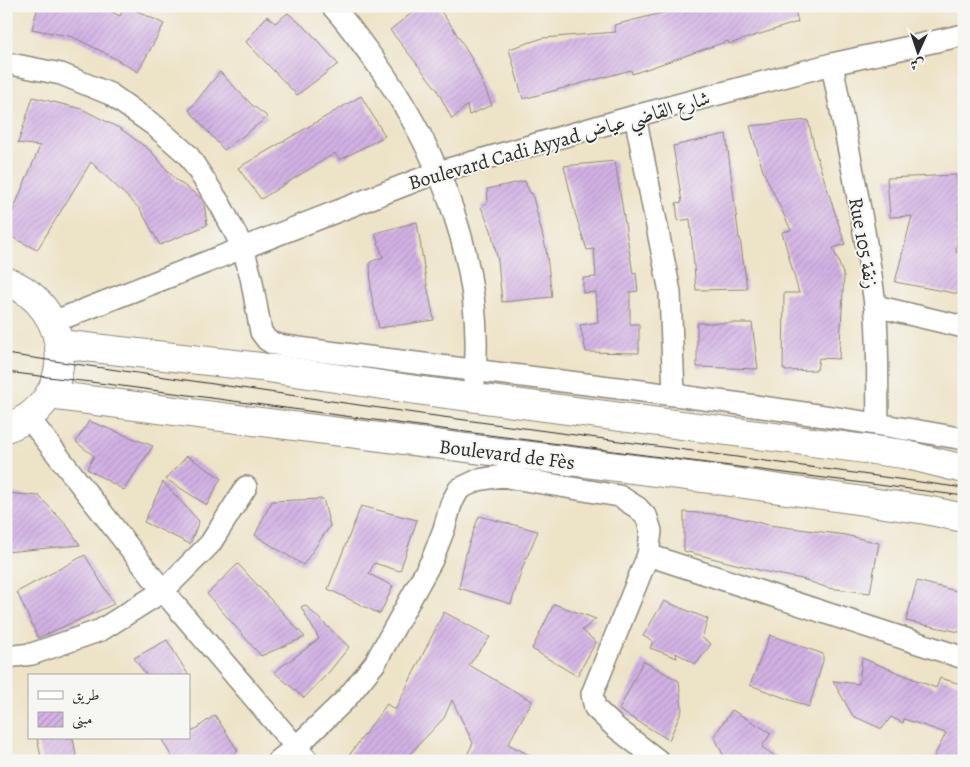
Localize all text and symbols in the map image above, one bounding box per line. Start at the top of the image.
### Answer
north arrow [892,28,942,78]
text: ش [910,55,925,74]
street label: Boulevard Cadi Ayyad شارع القاضي عياض [405,84,714,201]
street label: Rue 105 زنقة [842,195,885,291]
street label: Boulevard de Fès [438,433,576,476]
legend [28,674,190,740]
text: طريق [72,685,99,705]
text: مبنى [72,709,92,730]

